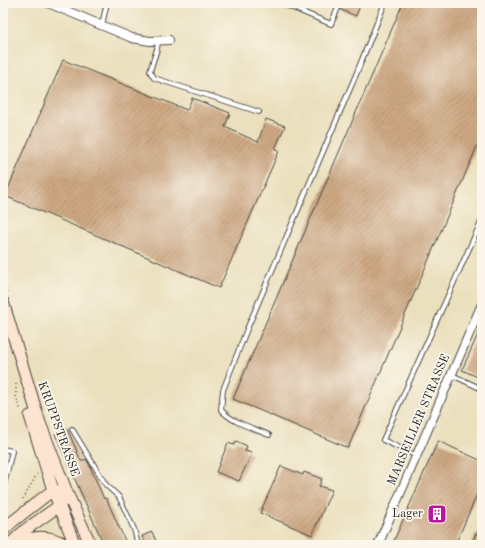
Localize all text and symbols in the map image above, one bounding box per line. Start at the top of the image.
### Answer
street label: MARSEILLER STRASSE [386,353,452,487]
street label: KRUPPSTRASSE [35,380,81,478]
building icon: Lager [426,503,448,525]
place label: Lager [392,508,423,520]

